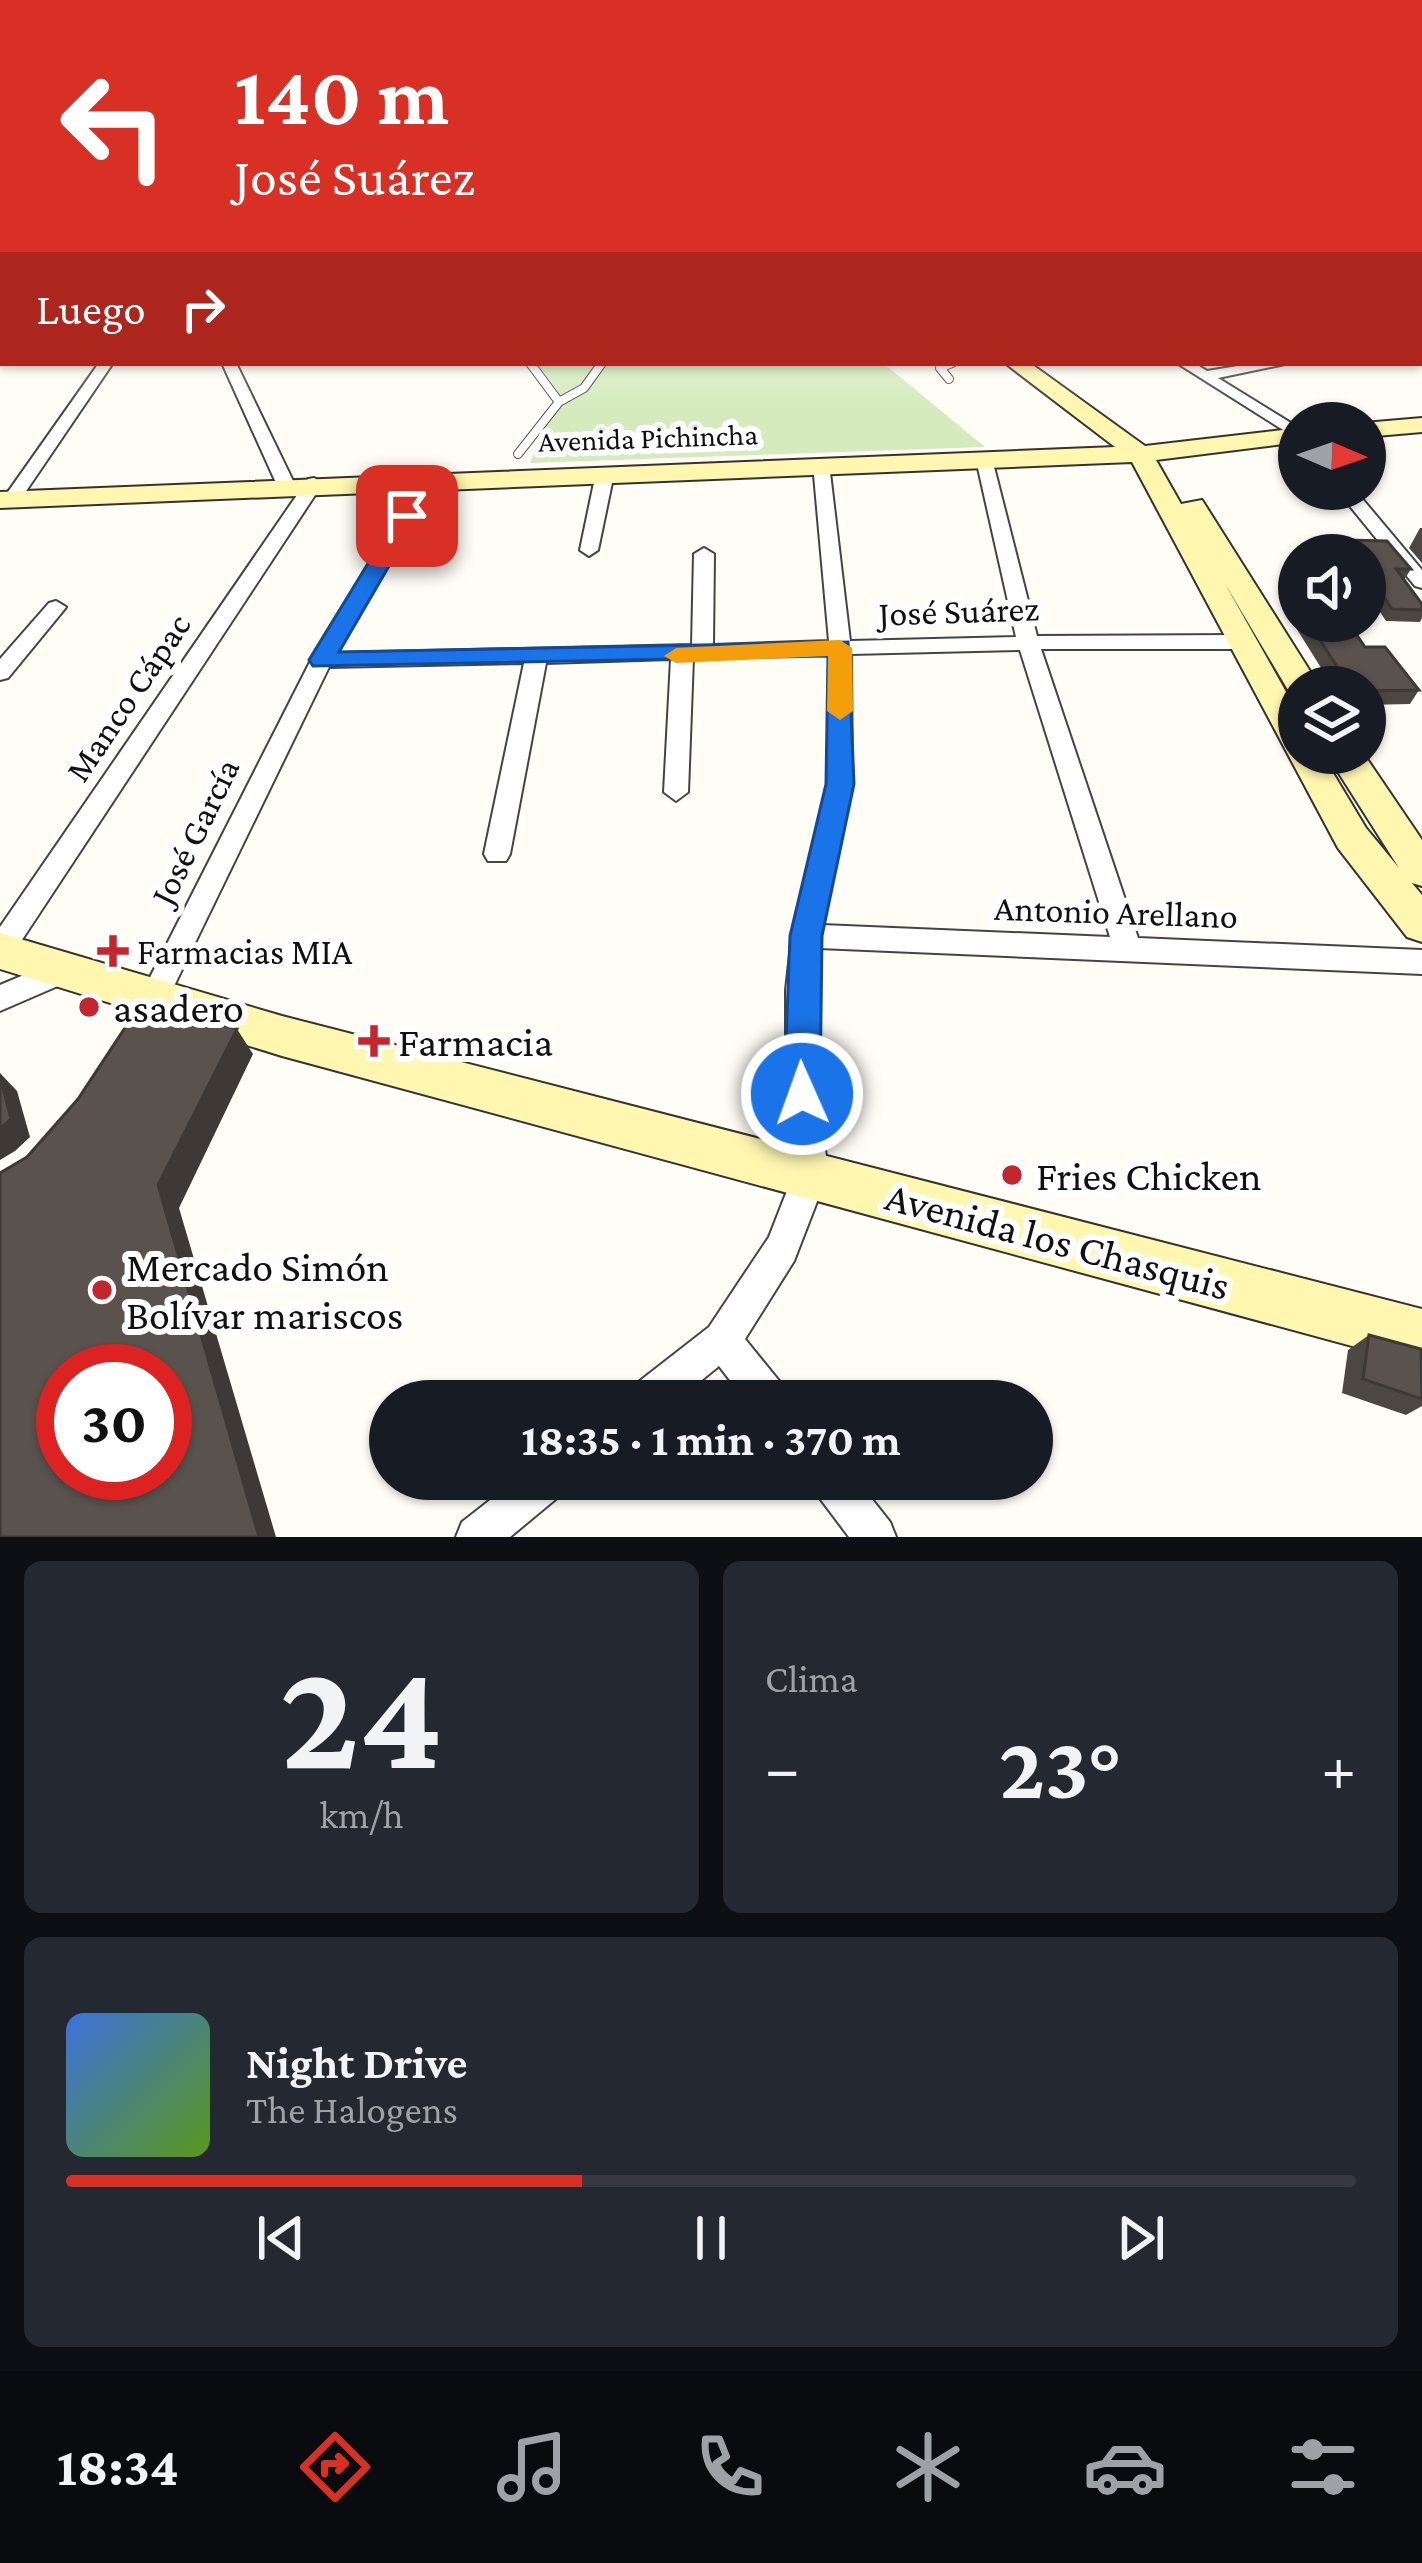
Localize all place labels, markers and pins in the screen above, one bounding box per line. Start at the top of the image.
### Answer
pin [356,465,458,567]
place label: Farmacias MIA [137,932,353,972]
marker: Farmacias MIA [100,938,126,964]
place label: asadero [113,984,244,1031]
marker: asadero [76,994,102,1020]
place label: Farmacia [398,1018,553,1065]
marker: Farmacia [361,1028,387,1054]
place label: Fries Chicken [1036,1152,1262,1199]
marker: Fries Chicken [999,1162,1025,1188]
place label: Mercado Simón Bolívar mariscos [126,1243,403,1338]
marker: Mercado Simón Bolívar mariscos [89,1277,115,1303]

